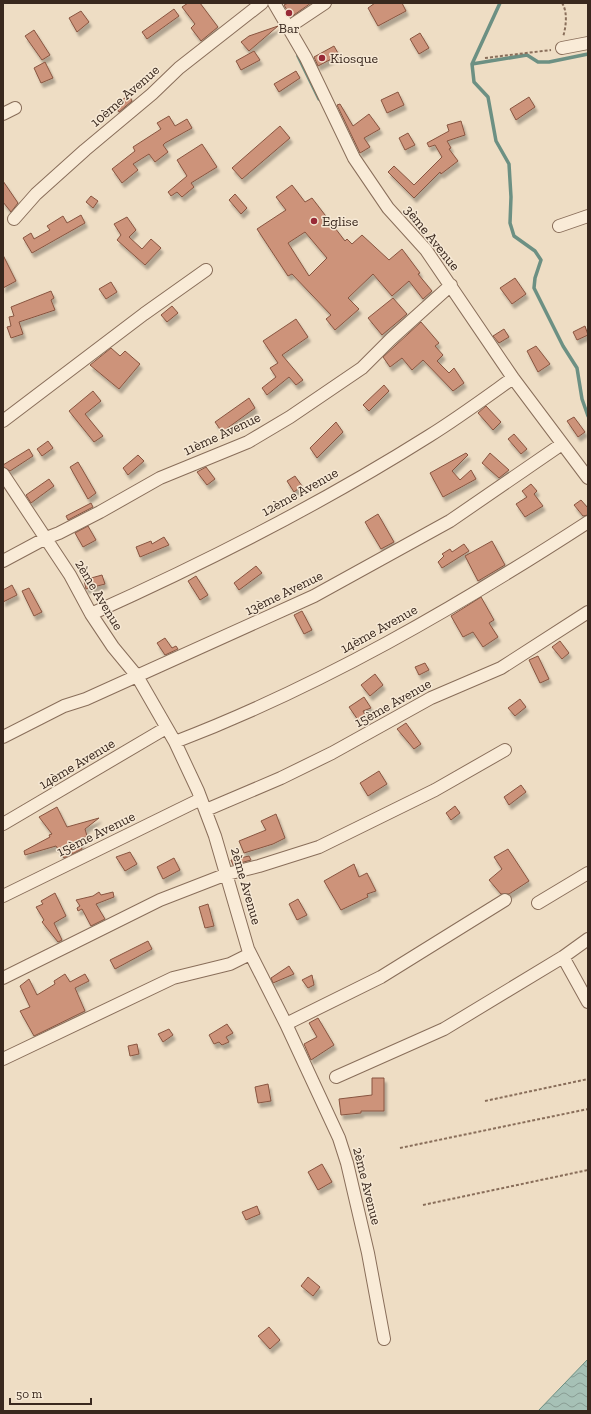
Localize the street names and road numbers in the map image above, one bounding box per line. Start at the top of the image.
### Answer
street label: 10ème Avenue [87,61,163,131]
street label: 3ème Avenue [400,202,464,274]
street label: 11ème Avenue [181,409,264,459]
street label: 12ème Avenue [259,464,342,520]
street label: 2ème Avenue [71,557,127,634]
street label: 13ème Avenue [242,567,326,619]
street label: 14ème Avenue [338,601,421,657]
street label: 15ème Avenue [352,675,435,731]
street label: 14ème Avenue [36,735,118,793]
street label: 15ème Avenue [54,808,138,860]
street label: 2ème Avenue [227,845,265,927]
street label: 2ème Avenue [349,1145,385,1227]

